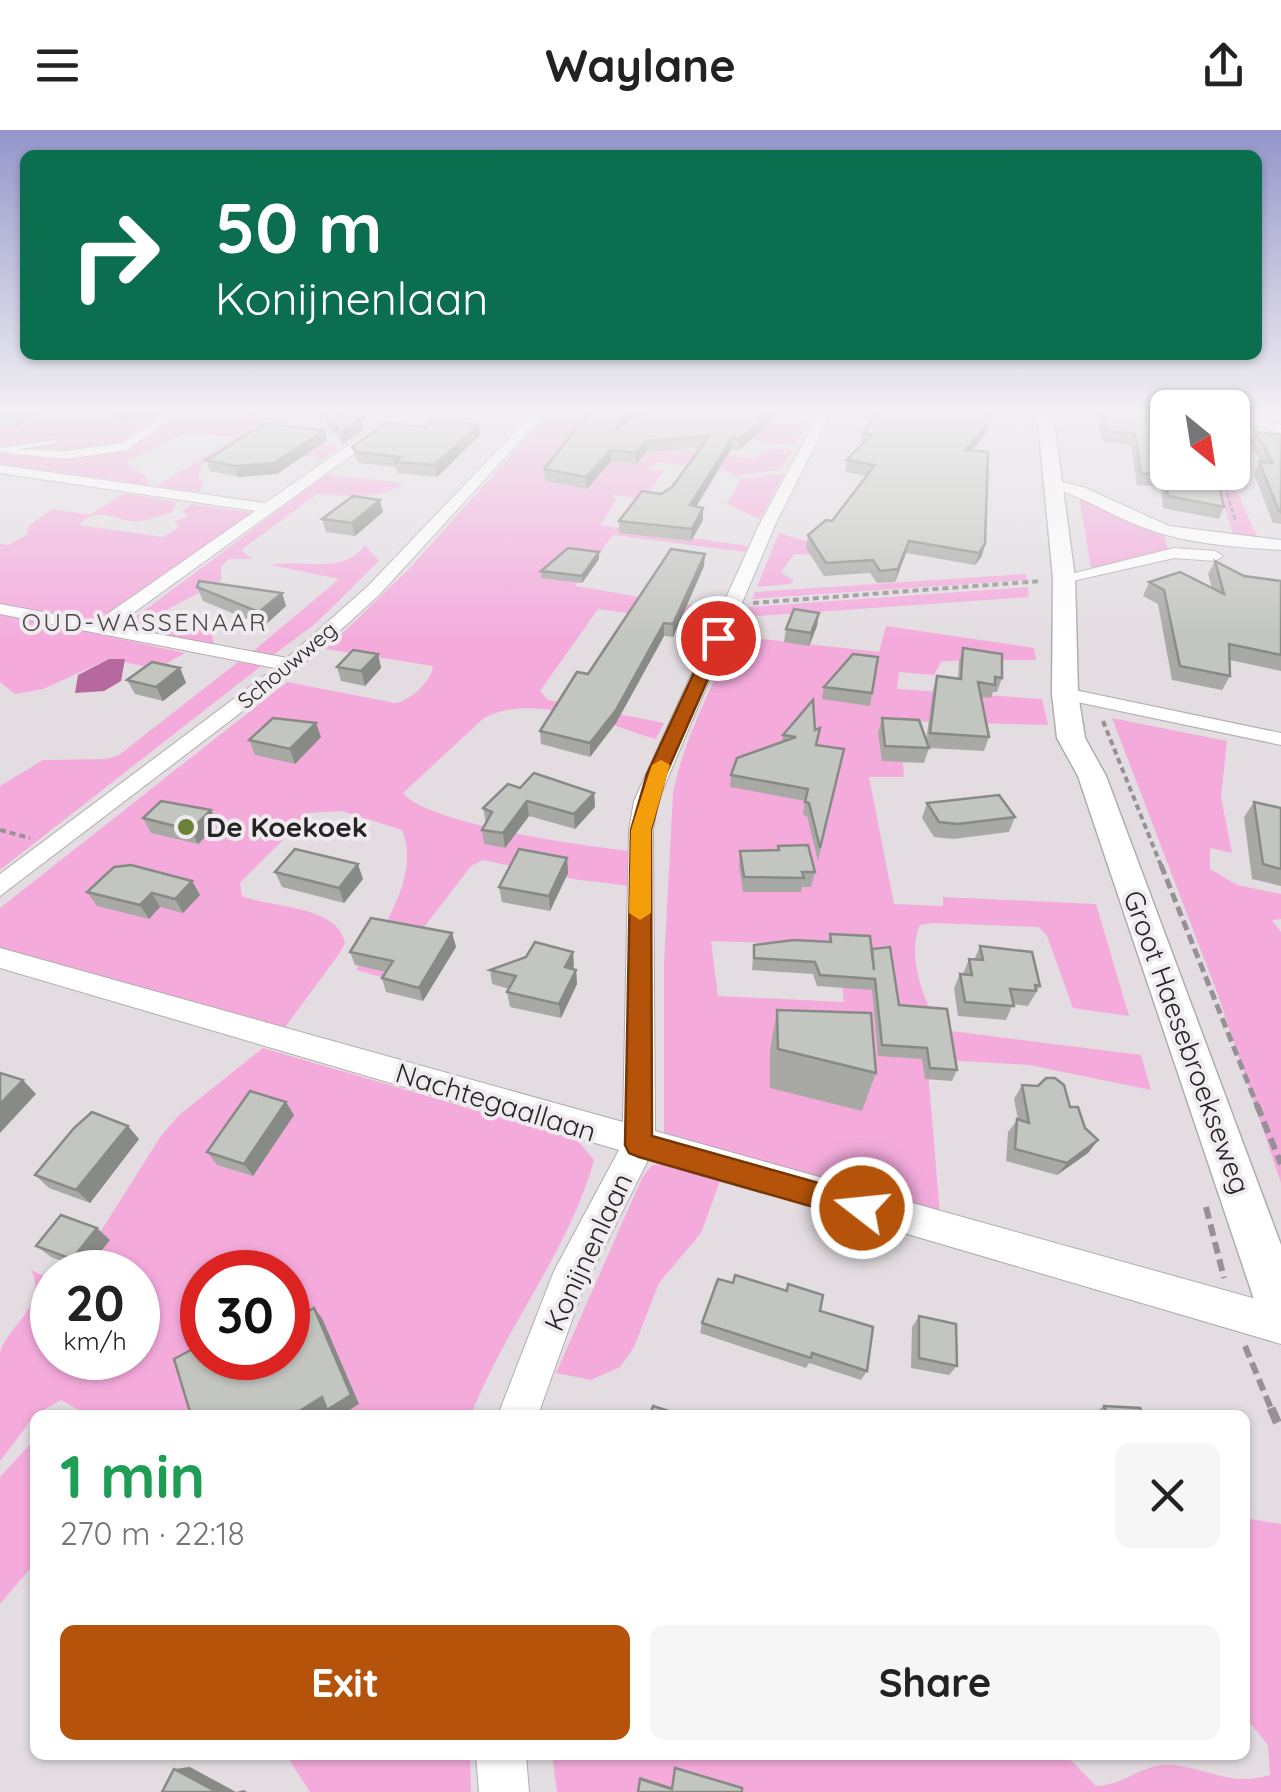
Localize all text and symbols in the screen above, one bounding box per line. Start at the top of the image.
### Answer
text: Waylane [545,37,736,93]
icon: menu [30,38,85,93]
icon: share [1196,38,1251,93]
text: 50 m [215,183,382,271]
icon: right [50,190,180,320]
text: Konijnenlaan [215,270,488,326]
north arrow [1150,390,1250,490]
map controls [1150,390,1250,490]
pin [676,596,761,681]
district label: OUD-WASSENAAR [22,606,268,637]
icon: arrive [691,611,746,666]
street label: Schouwweg [232,615,342,715]
place label: De Koekoek [206,809,368,844]
marker: De Koekoek [175,816,197,838]
street label: Groot Haesebroekseweg [1116,885,1259,1198]
street label: Nachtegaallaan [392,1054,601,1149]
position arrow [810,1156,914,1260]
street label: Konijnenlaan [536,1167,639,1336]
speed limit sign: 30 [180,1250,310,1380]
text: 20 [65,1271,125,1334]
text: km/h [63,1325,127,1356]
text: 1 min [60,1438,205,1513]
button: close [1115,1443,1220,1548]
text: 270 m · 22:18 [60,1513,245,1553]
button: Exit [60,1625,630,1740]
button: Share [650,1625,1220,1740]

